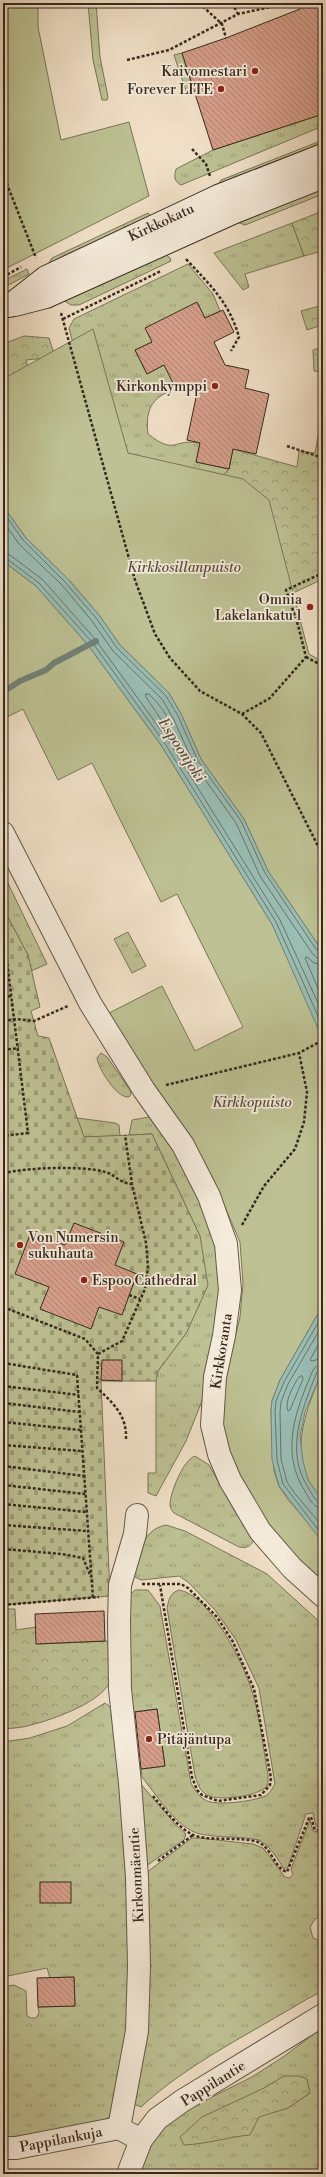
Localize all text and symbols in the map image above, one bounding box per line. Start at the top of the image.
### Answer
place label: Kaivomestari [161,63,247,81]
marker: Kaivomestari [250,66,260,76]
place label: Forever LITE [127,81,213,99]
marker: Forever LITE [216,84,226,94]
street label: Kirkkokatu [126,200,197,246]
place label: Kirkonkymppi [116,378,207,396]
marker: Kirkonkymppi [210,381,220,391]
park label: Kirkkosillanpuisto [127,559,241,577]
place label: Omnia Lakelankatu 1 [215,591,303,625]
marker: Omnia Lakelankatu 1 [305,602,315,612]
water label: Espoonjoki [153,714,210,786]
park label: Kirkkopuisto [212,1094,292,1112]
place label: Von Numersin sukuhauta [27,1229,119,1263]
marker: Von Numersin sukuhauta [15,1240,25,1250]
place label: Espoo Cathedral [92,1272,197,1290]
marker: Espoo Cathedral [79,1275,89,1285]
street label: Kirkkoranta [207,1311,237,1390]
place label: Pitäjäntupa [157,1731,232,1749]
marker: Pitäjäntupa [144,1734,154,1744]
street label: Kirkonmäentie [126,1827,148,1923]
street label: Pappilantie [178,2057,249,2111]
street label: Pappilankuja [18,2123,105,2157]

